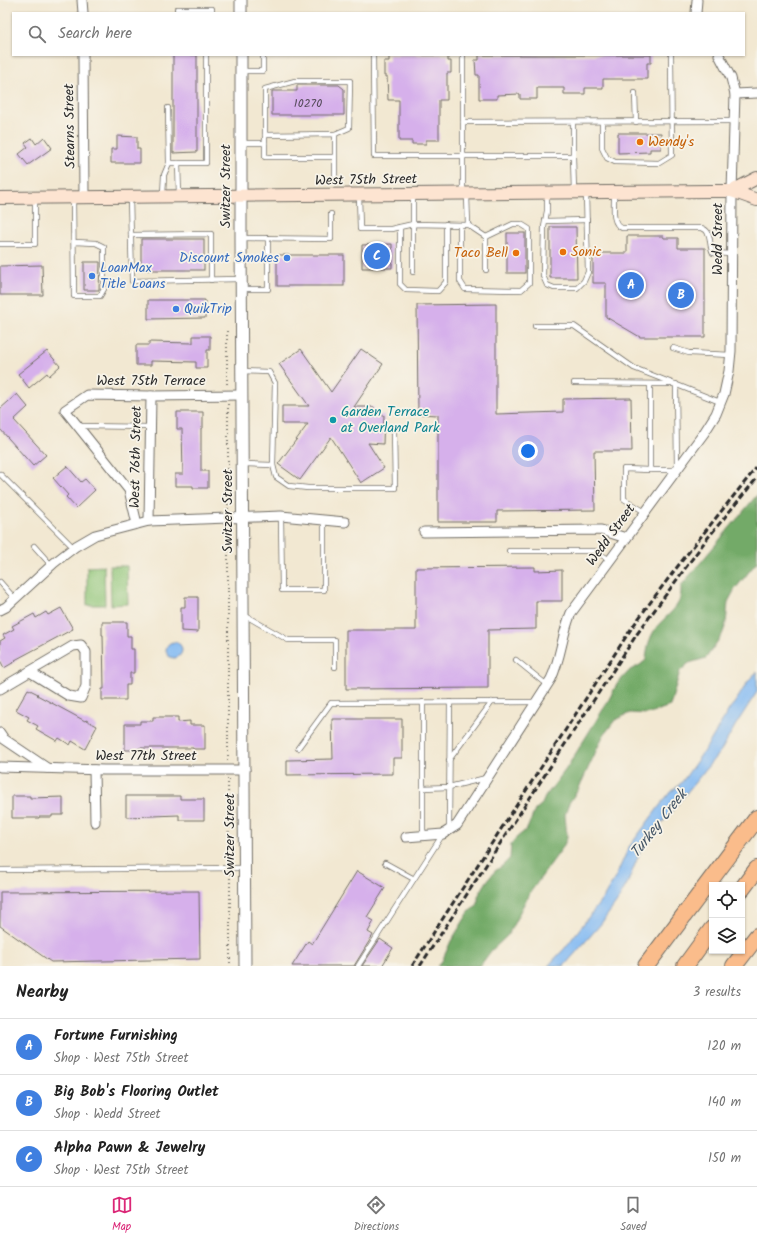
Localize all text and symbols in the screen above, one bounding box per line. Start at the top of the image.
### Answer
search box [12,12,745,56]
text: Search here [58,22,132,46]
icon: search [26,23,48,45]
street label: Stearns Street [58,83,82,169]
house number: 10270 [294,94,322,113]
place label: Wendy's [648,131,694,153]
marker: Wendy's [635,137,645,147]
street label: Switzer Street [215,144,237,228]
street label: West 75th Street [315,168,418,192]
street label: Wedd Street [707,202,729,275]
pin: C [364,241,390,271]
place label: Sonic [571,241,602,263]
place label: Taco Bell [454,242,509,264]
place label: Discount Smokes [179,247,279,269]
marker: Sonic [558,247,568,257]
marker: Taco Bell [511,248,521,258]
marker: Discount Smokes [282,253,292,263]
place label: LoanMax Title Loans [100,257,166,295]
pin: A [618,270,644,300]
marker: LoanMax Title Loans [87,271,97,281]
pin: B [668,280,694,310]
place label: QuikTrip [184,298,232,320]
marker: QuikTrip [171,304,181,314]
street label: West 75th Terrace [97,370,206,392]
place label: Garden Terrace at Overland Park [341,401,440,439]
street label: West 76th Street [124,405,148,508]
marker: Garden Terrace at Overland Park [328,415,338,425]
your location [518,441,538,461]
street label: Switzer Street [217,469,239,553]
street label: Wedd Street [581,499,641,571]
street label: West 77th Street [95,745,197,767]
water label: Turkey Creek [624,783,695,864]
street label: Switzer Street [219,793,241,877]
map controls [709,882,745,954]
button: locate [709,882,745,918]
button: layers [709,918,745,954]
text: Nearby [16,979,68,1006]
text: 3 results [693,982,741,1003]
text: Fortune Furnishing [54,1024,178,1048]
text: A [25,1036,33,1057]
text: 120 m [707,1036,741,1057]
text: Shop · West 75th Street [54,1048,188,1069]
text: Big Bob's Flooring Outlet [54,1080,219,1104]
text: B [25,1092,33,1113]
text: 140 m [708,1092,741,1113]
text: Shop · Wedd Street [54,1104,161,1125]
text: Alpha Pawn & Jewelry [54,1136,205,1160]
text: C [25,1148,33,1169]
text: 150 m [708,1148,741,1169]
text: Shop · West 75th Street [54,1160,188,1181]
tab: Map [111,1194,133,1236]
tab: Directions [354,1194,399,1236]
tab: Saved [620,1194,646,1236]

